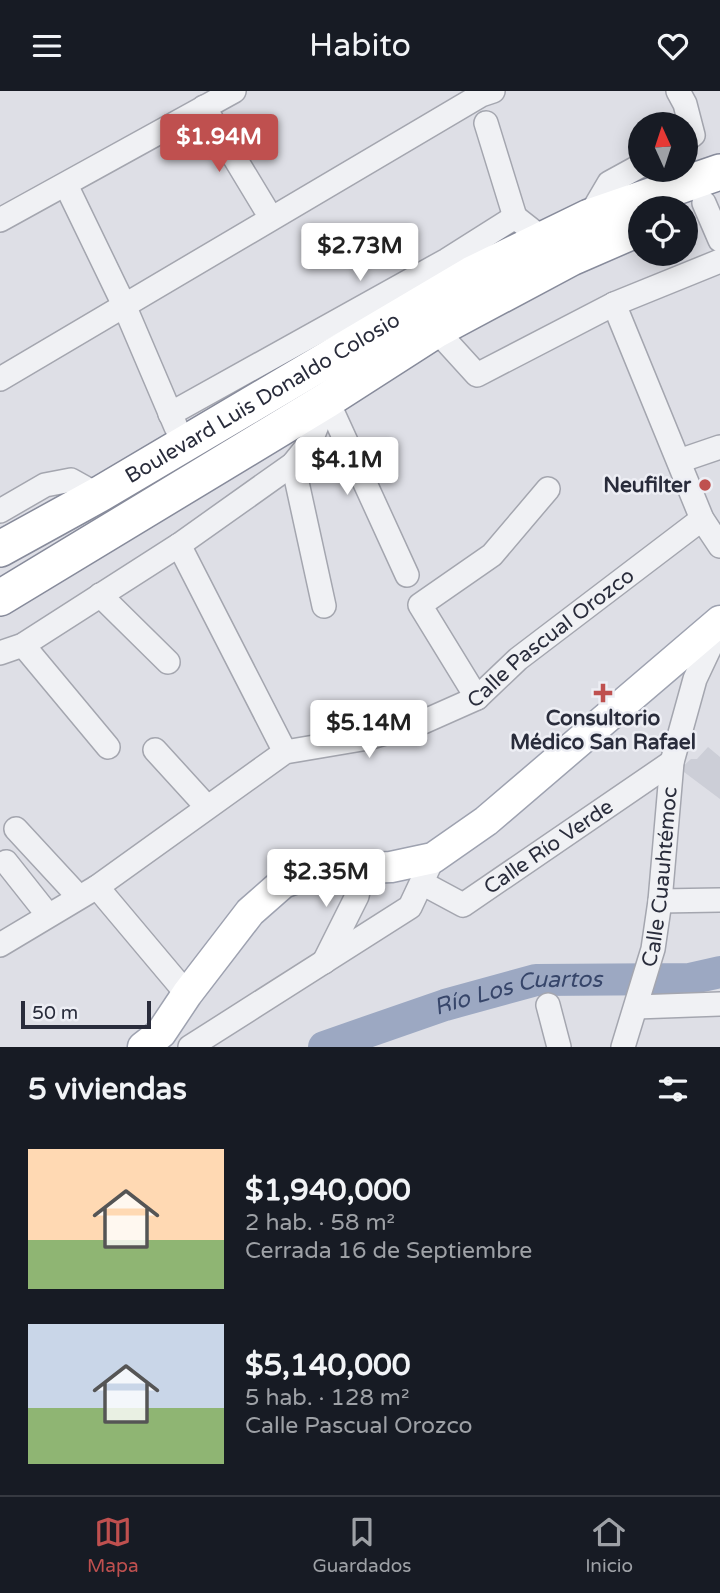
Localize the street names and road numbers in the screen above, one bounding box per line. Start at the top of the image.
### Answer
street label: Boulevard Luis Donaldo Colosio [121,307,404,489]
street label: Calle Pascual Orozco [464,563,639,713]
street label: Calle Cuauhtémoc [636,786,682,970]
street label: Calle Río Verde [479,794,618,899]

